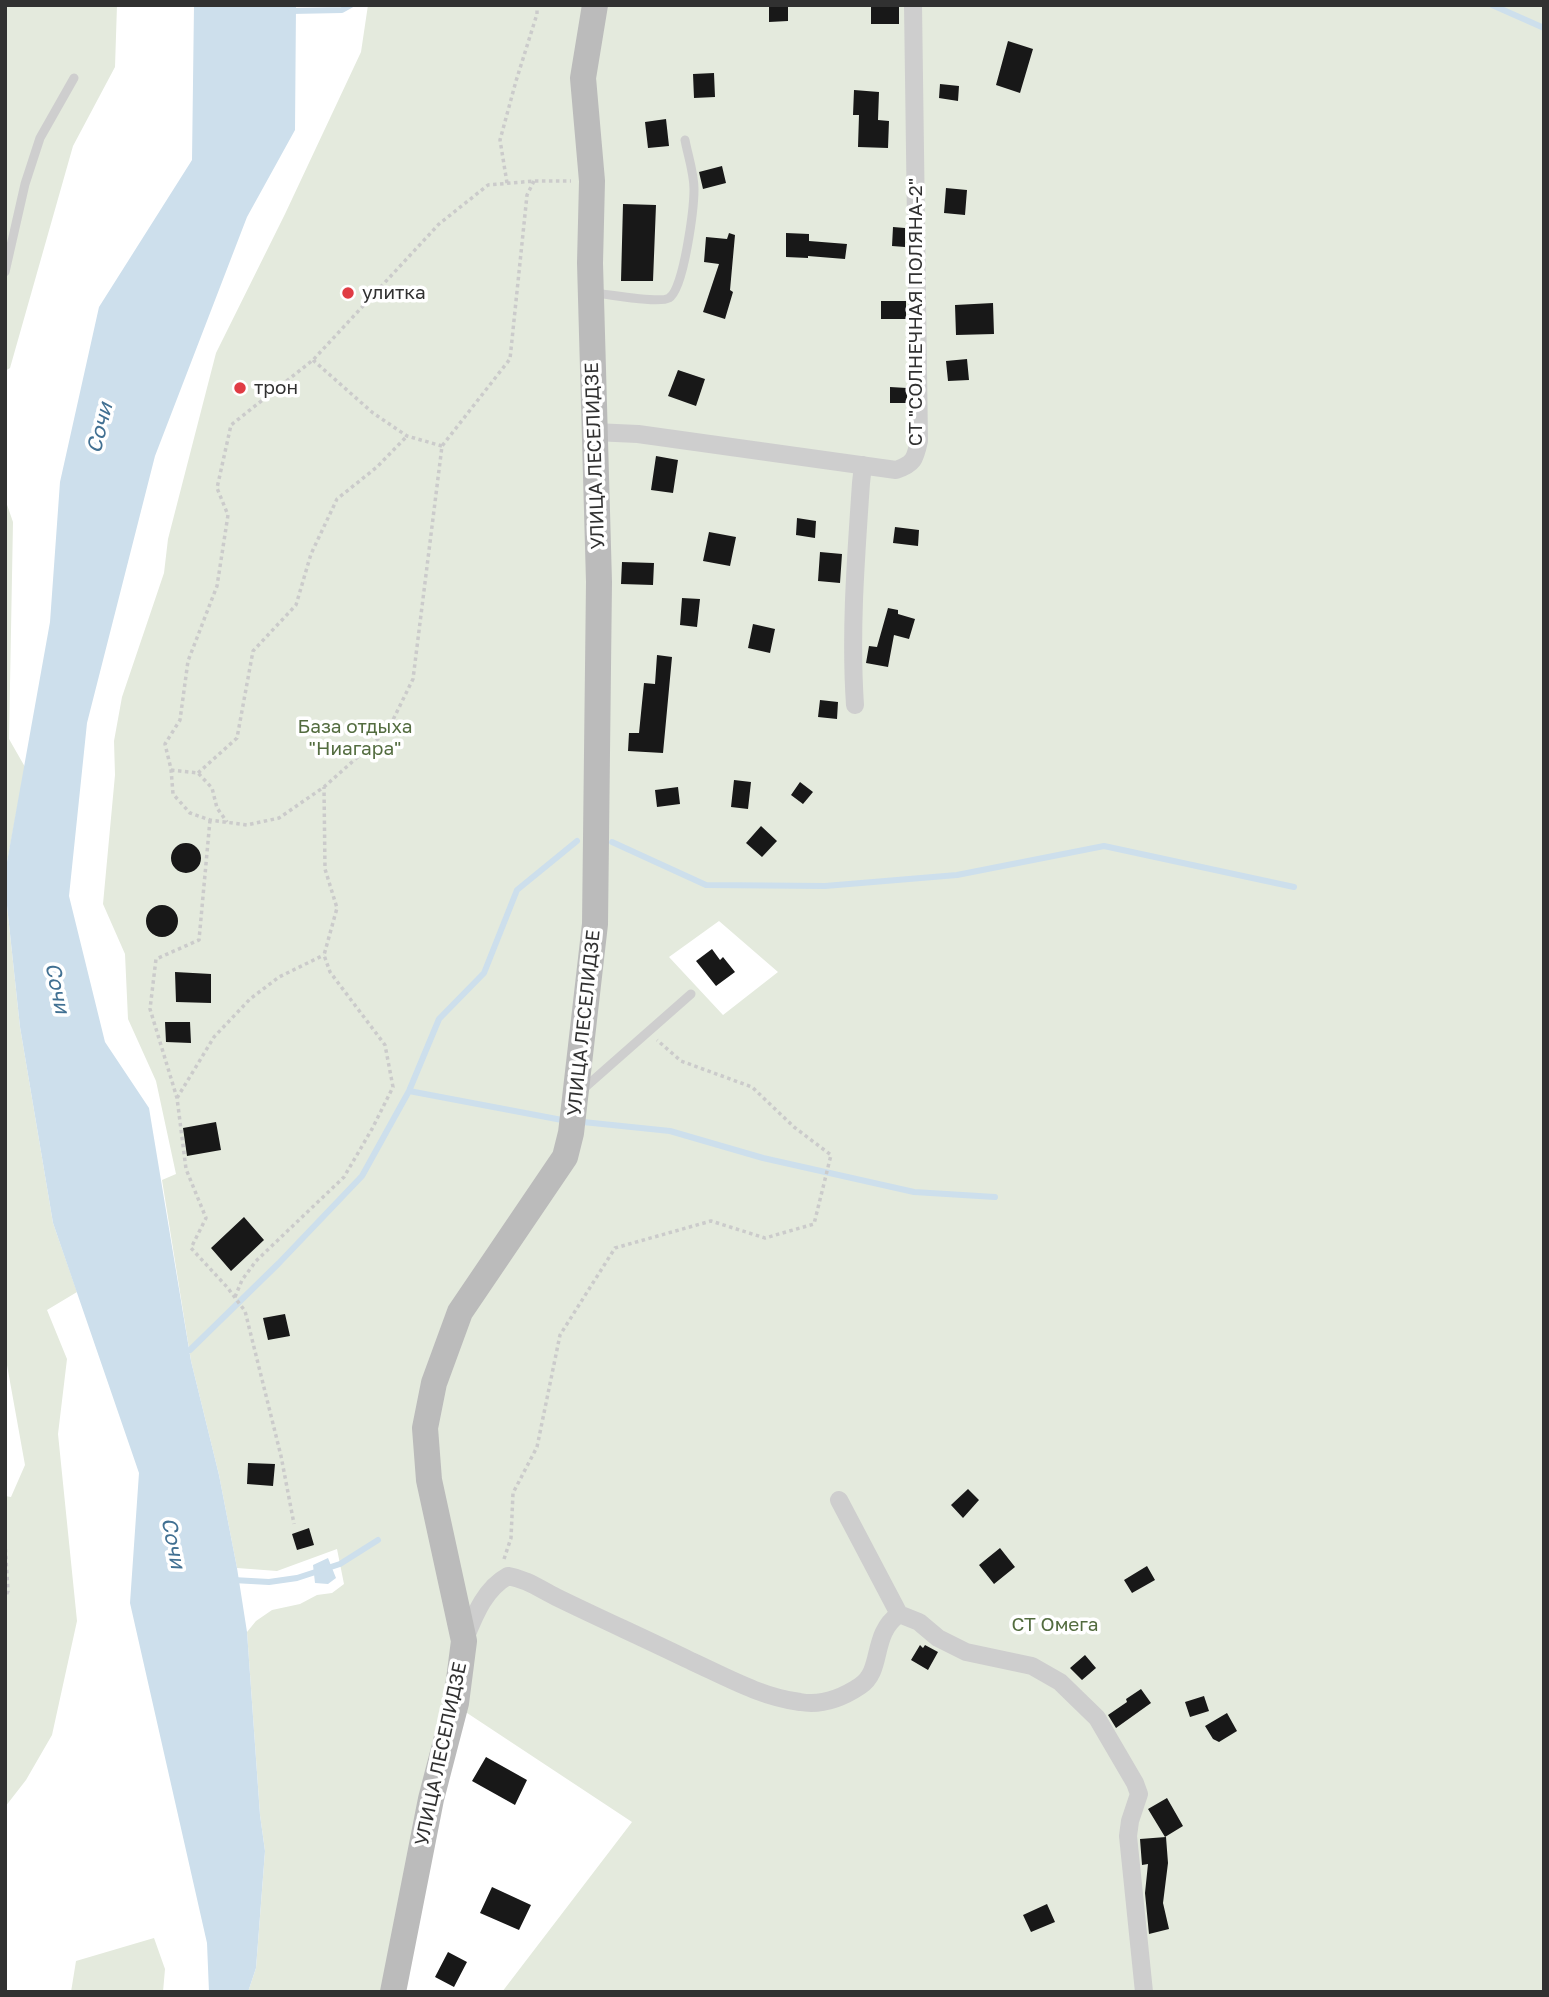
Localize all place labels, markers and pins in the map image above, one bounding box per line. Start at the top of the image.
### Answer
place label: улитка [362,282,426,304]
marker: улитка [340,285,356,301]
place label: трон [254,377,298,399]
marker: трон [232,380,248,396]

